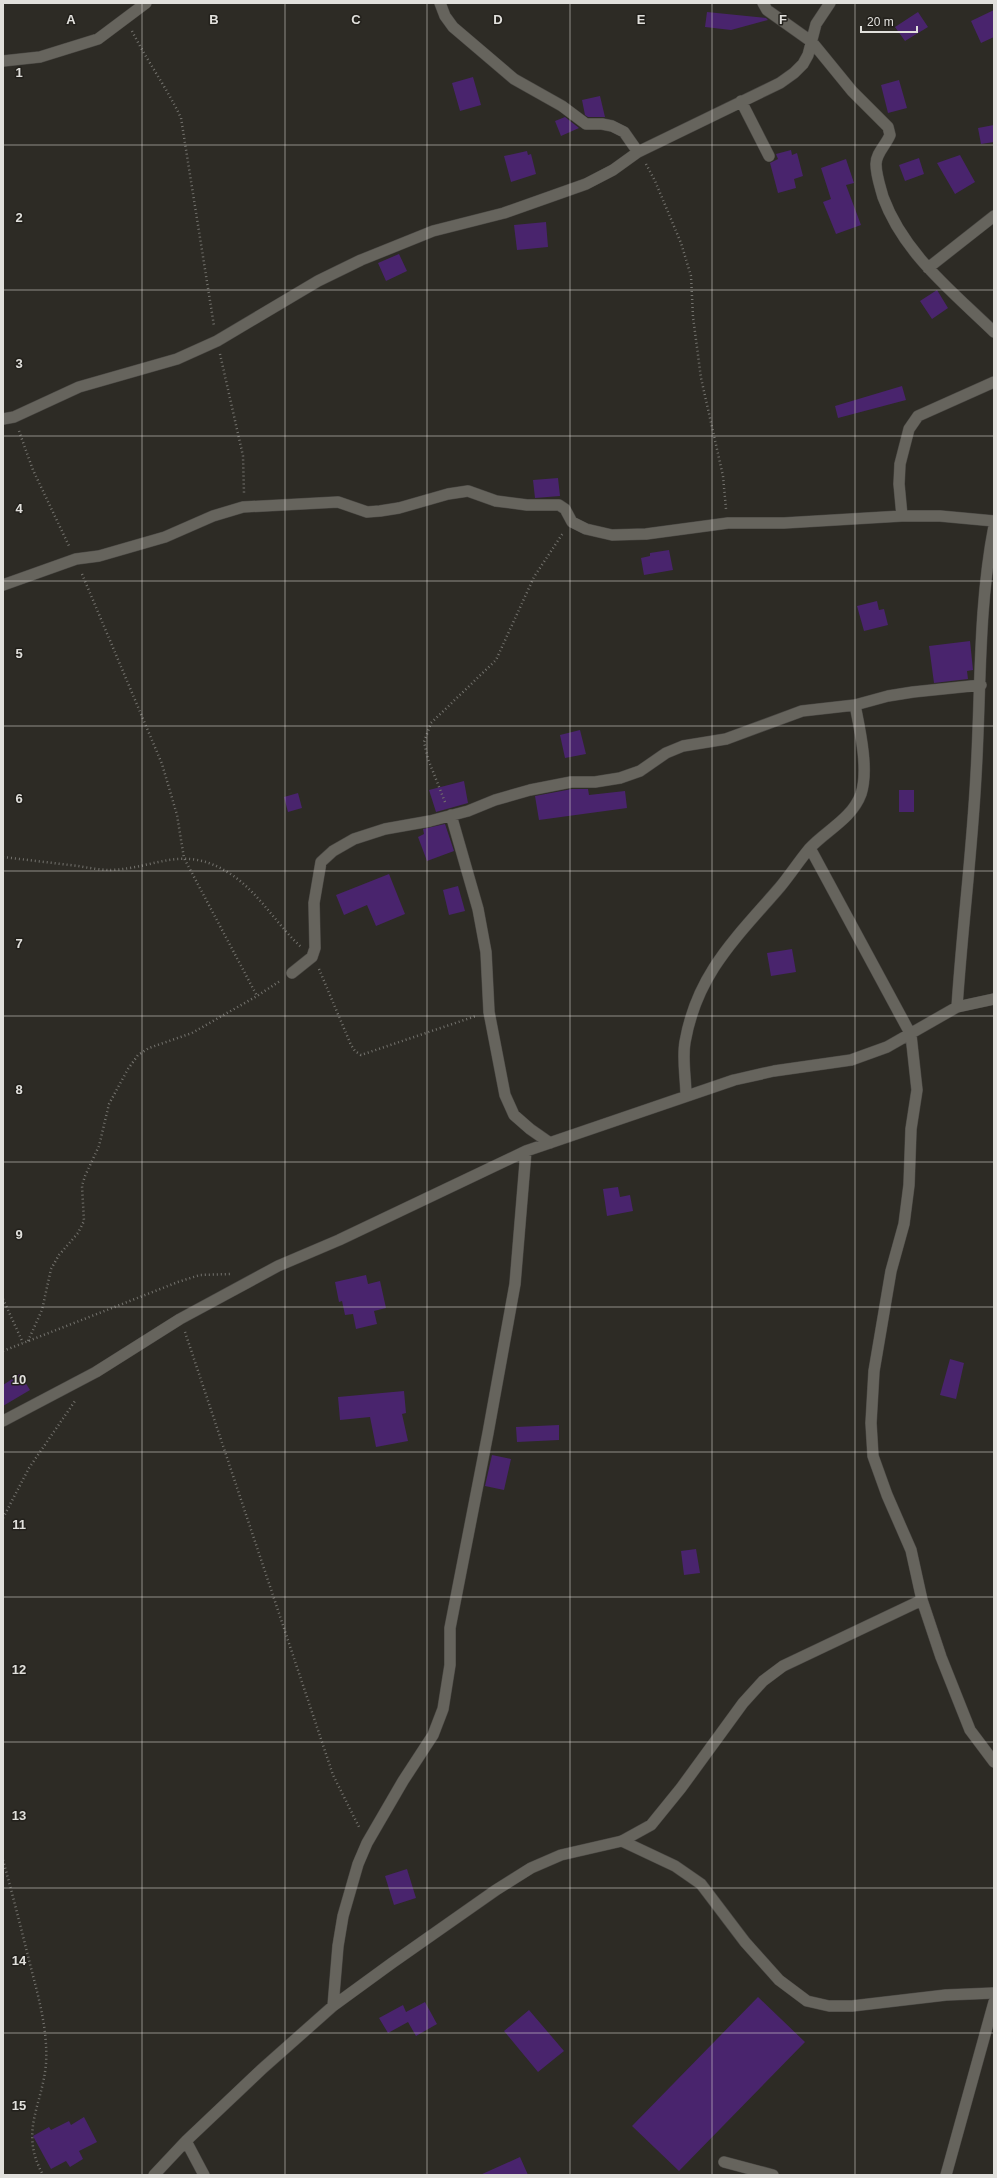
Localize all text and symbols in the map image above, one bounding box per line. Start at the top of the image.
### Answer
scale bar [861,8,917,34]
text: A [66,12,76,27]
text: B [209,12,219,27]
text: C [351,12,361,27]
text: D [493,12,503,27]
text: E [637,12,646,27]
text: F [779,12,787,27]
text: 20 m [867,15,894,29]
text: 1 [15,65,23,80]
text: 2 [15,210,23,225]
text: 3 [15,356,23,371]
text: 4 [15,501,23,516]
text: 5 [15,646,23,661]
text: 6 [15,791,23,806]
text: 7 [15,936,23,951]
text: 8 [15,1082,23,1097]
text: 9 [15,1227,23,1242]
text: 10 [12,1372,26,1387]
text: 11 [12,1517,26,1532]
text: 12 [12,1662,26,1677]
text: 13 [12,1808,26,1823]
text: 14 [12,1953,27,1968]
text: 15 [12,2098,26,2113]

